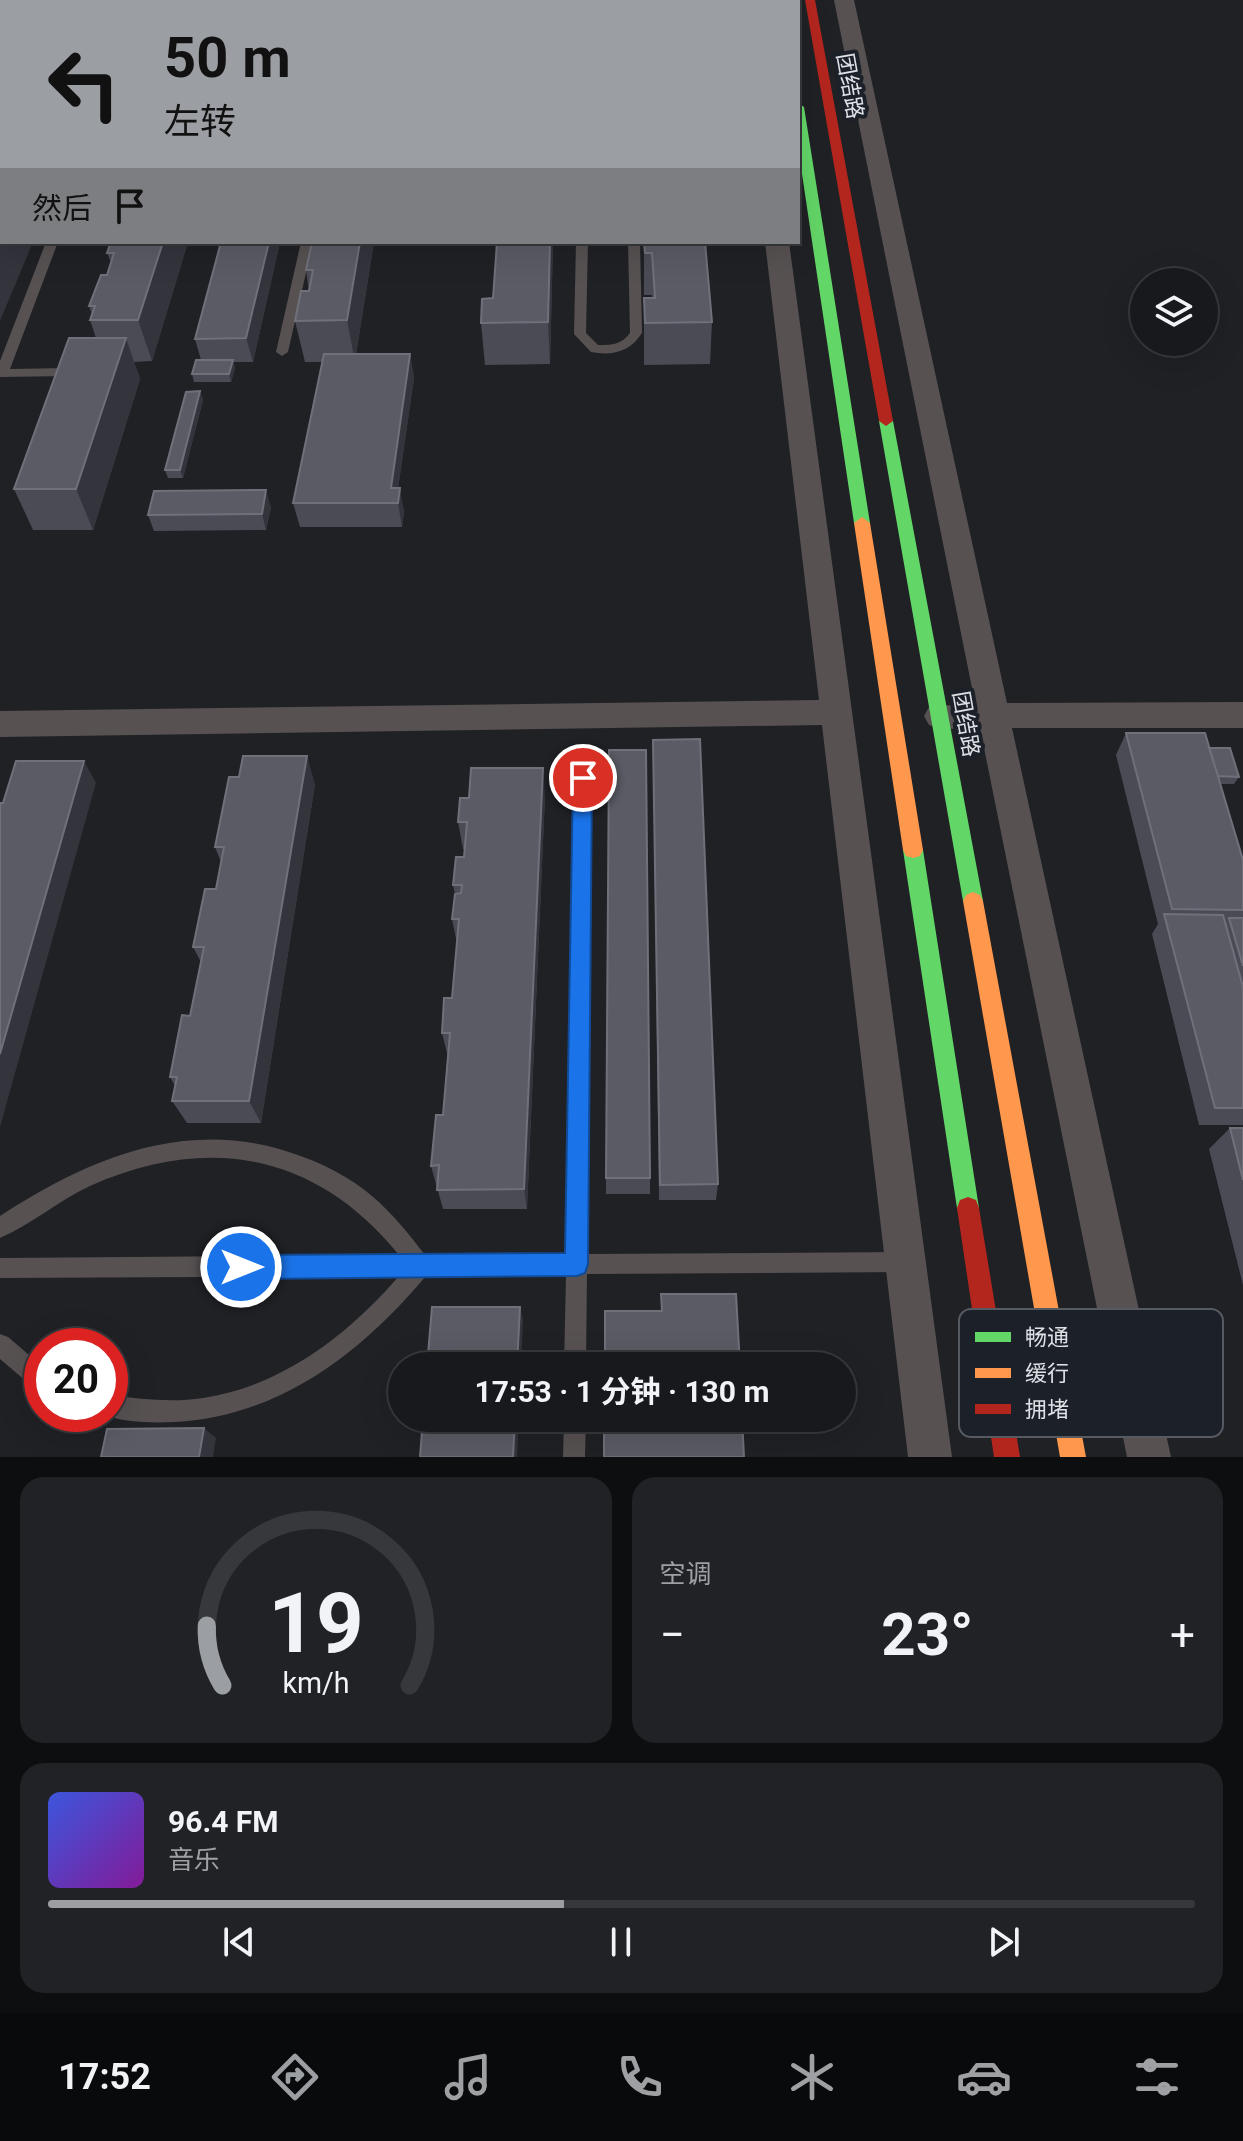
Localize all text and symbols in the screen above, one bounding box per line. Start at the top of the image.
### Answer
text: 50 m [164,25,291,91]
icon: left [32,32,136,136]
street label: 团结路 [832,51,868,121]
text: 左转 [164,101,236,143]
icon: arrive [108,184,152,228]
text: 然后 [32,191,92,226]
map controls [1130,268,1218,356]
button: layers [1130,268,1218,356]
street label: 团结路 [948,689,984,759]
pin [549,744,617,812]
icon: arrive [561,756,605,800]
position arrow [199,1225,283,1309]
legend [959,1309,1223,1437]
text: 畅通 [1025,1325,1069,1350]
speed limit sign: 20 [24,1328,128,1432]
text: 缓行 [1025,1361,1069,1386]
text: 17:53 · 1 分钟 · 130 m [475,1374,769,1409]
text: 拥堵 [1025,1397,1069,1422]
text: 空调 [660,1559,712,1589]
text: 19 [268,1575,363,1672]
text: 23° [881,1599,973,1670]
text: − [660,1609,685,1661]
text: + [1170,1609,1195,1661]
text: km/h [282,1666,349,1700]
text: 96.4 FM [168,1804,279,1839]
text: 音乐 [168,1845,220,1875]
icon: previous [217,1920,261,1964]
icon: pause [599,1920,643,1964]
icon: next [982,1920,1026,1964]
icon: directions [267,2049,323,2105]
icon: music [440,2049,496,2105]
icon: phone [612,2049,668,2105]
icon: climate [784,2049,840,2105]
icon: car [956,2049,1012,2105]
icon: filters [1129,2049,1185,2105]
text: 17:52 [58,2056,151,2098]

